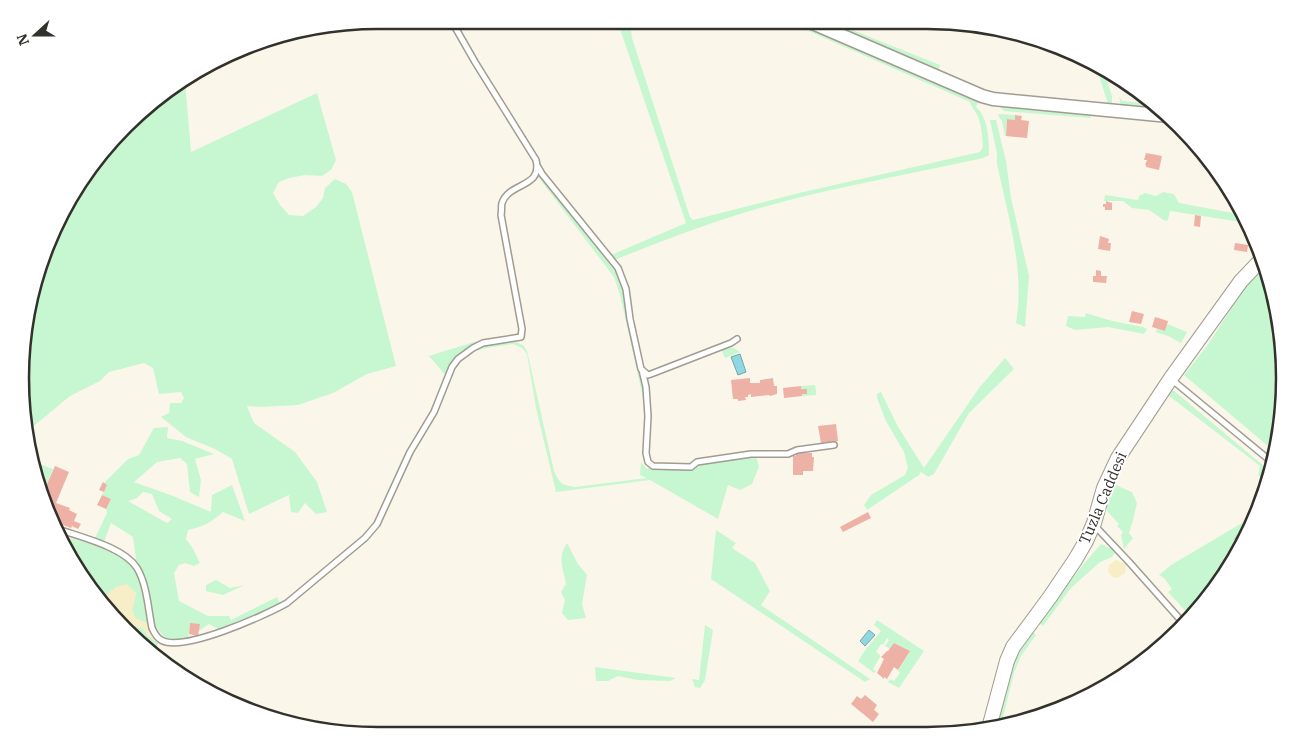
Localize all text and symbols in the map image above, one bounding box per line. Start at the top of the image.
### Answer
north arrow [10,10,60,60]
text: N [12,31,33,48]
street label: Tuzla Caddesi [1075,448,1131,547]

